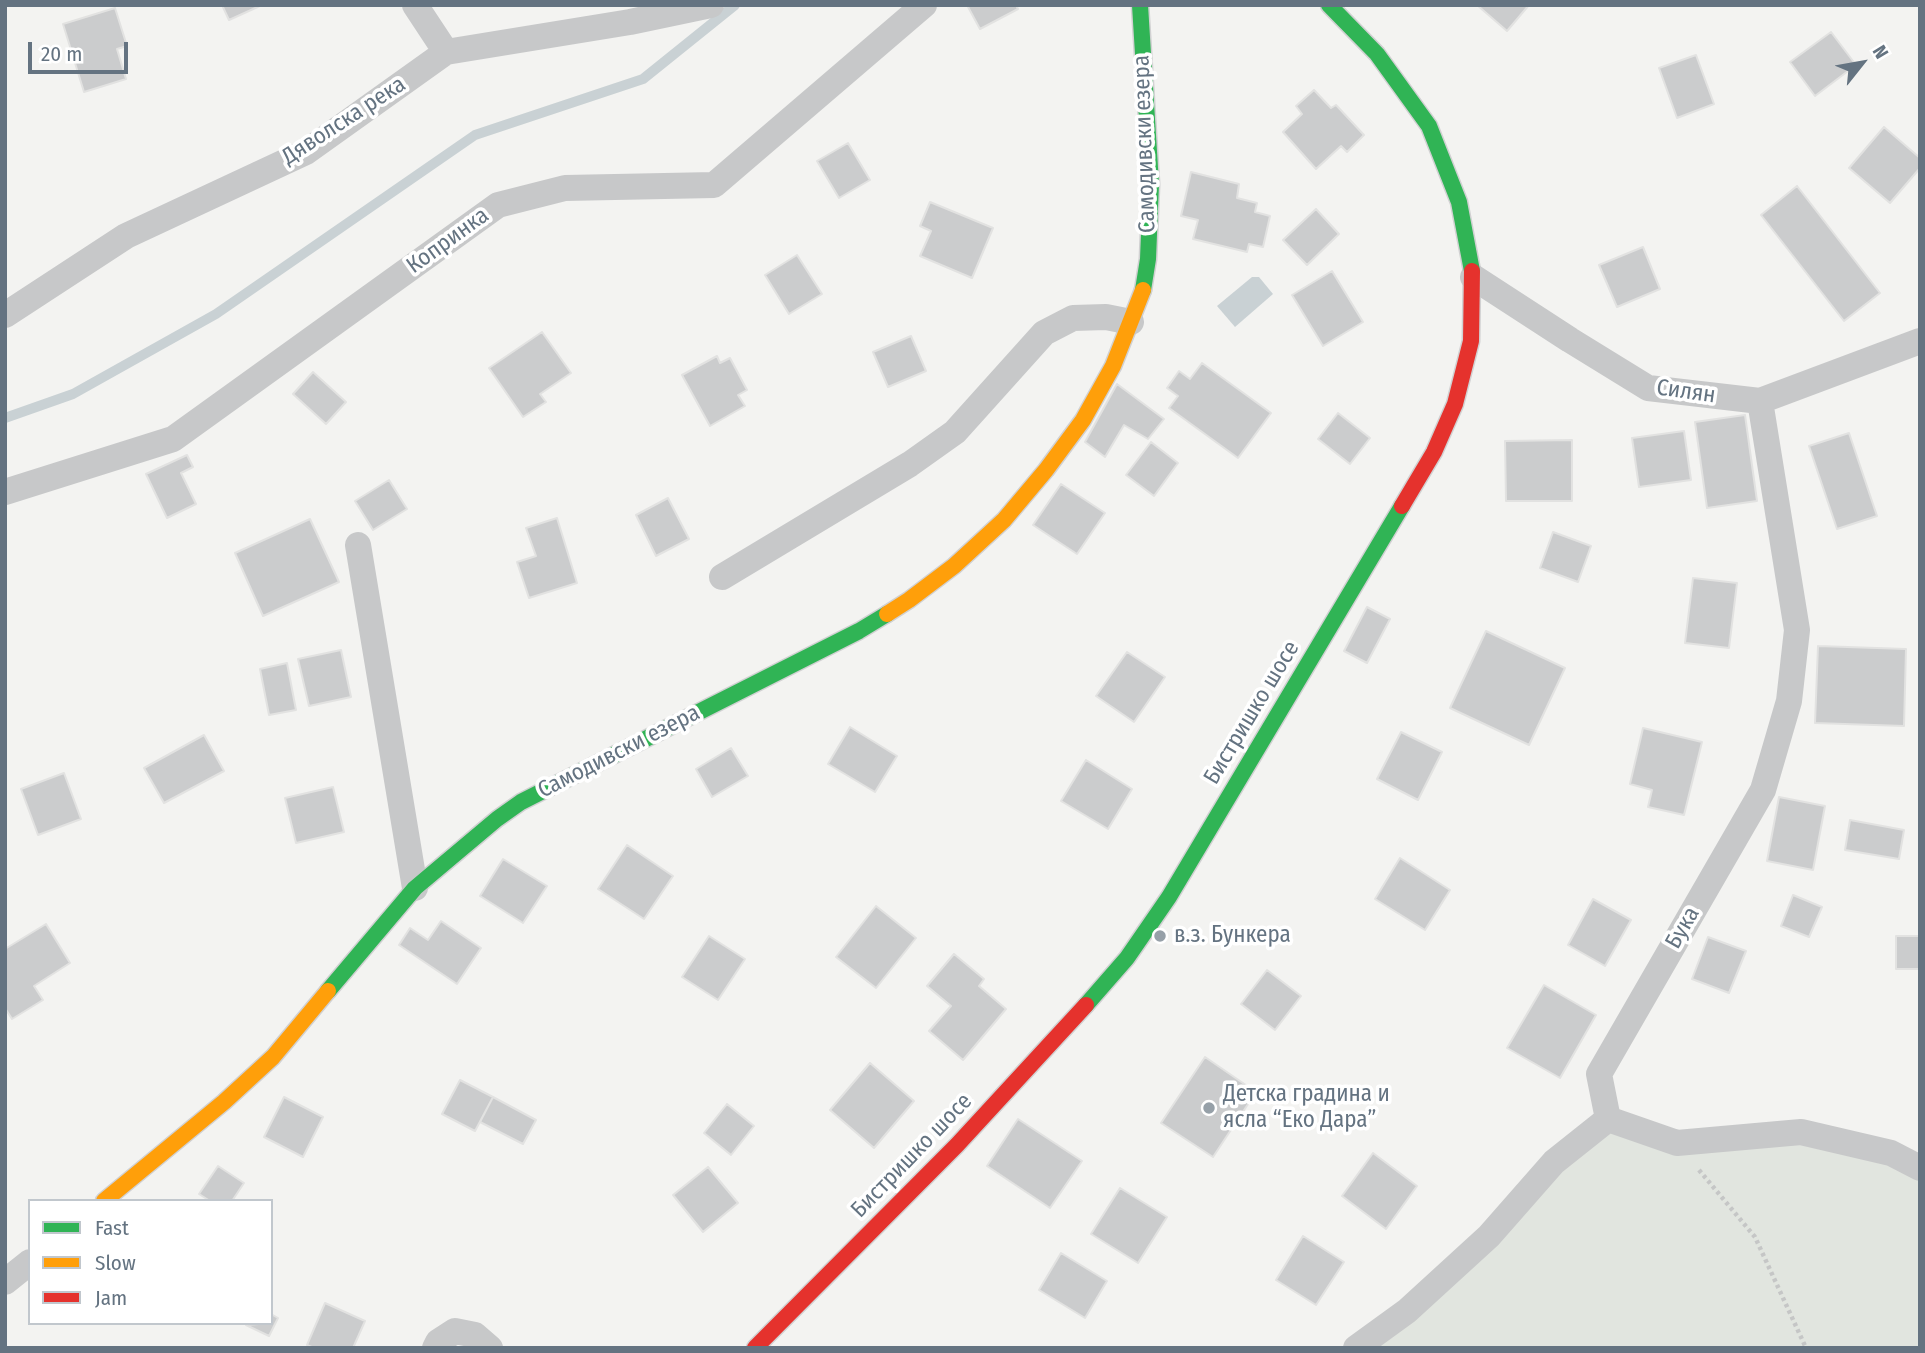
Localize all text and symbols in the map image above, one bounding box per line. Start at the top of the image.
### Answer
scale bar [32,28,131,72]
north arrow [1827,28,1897,98]
text: 20 m [41,41,82,67]
text: N [1868,41,1893,63]
street label: Самодивски езера [1128,55,1162,233]
street label: Дяволска река [277,71,411,171]
street label: Копринка [402,202,494,280]
street label: Силян [1655,374,1717,410]
street label: Бистришко шосе [1198,636,1306,790]
street label: Самодивски езера [533,699,705,805]
street label: Бука [1660,902,1706,954]
place label: в.з. Бункера [1174,922,1291,950]
marker: в.з. Бункера [1152,928,1168,944]
place label: Детска градина и ясла “Еко Дара” [1223,1081,1390,1135]
street label: Бистришко шосе [846,1088,978,1224]
marker: Детска градина и ясла “Еко Дара” [1201,1100,1217,1116]
legend [28,1199,273,1325]
text: Fast [95,1215,129,1241]
text: Slow [95,1250,136,1276]
text: Jam [95,1285,127,1311]

